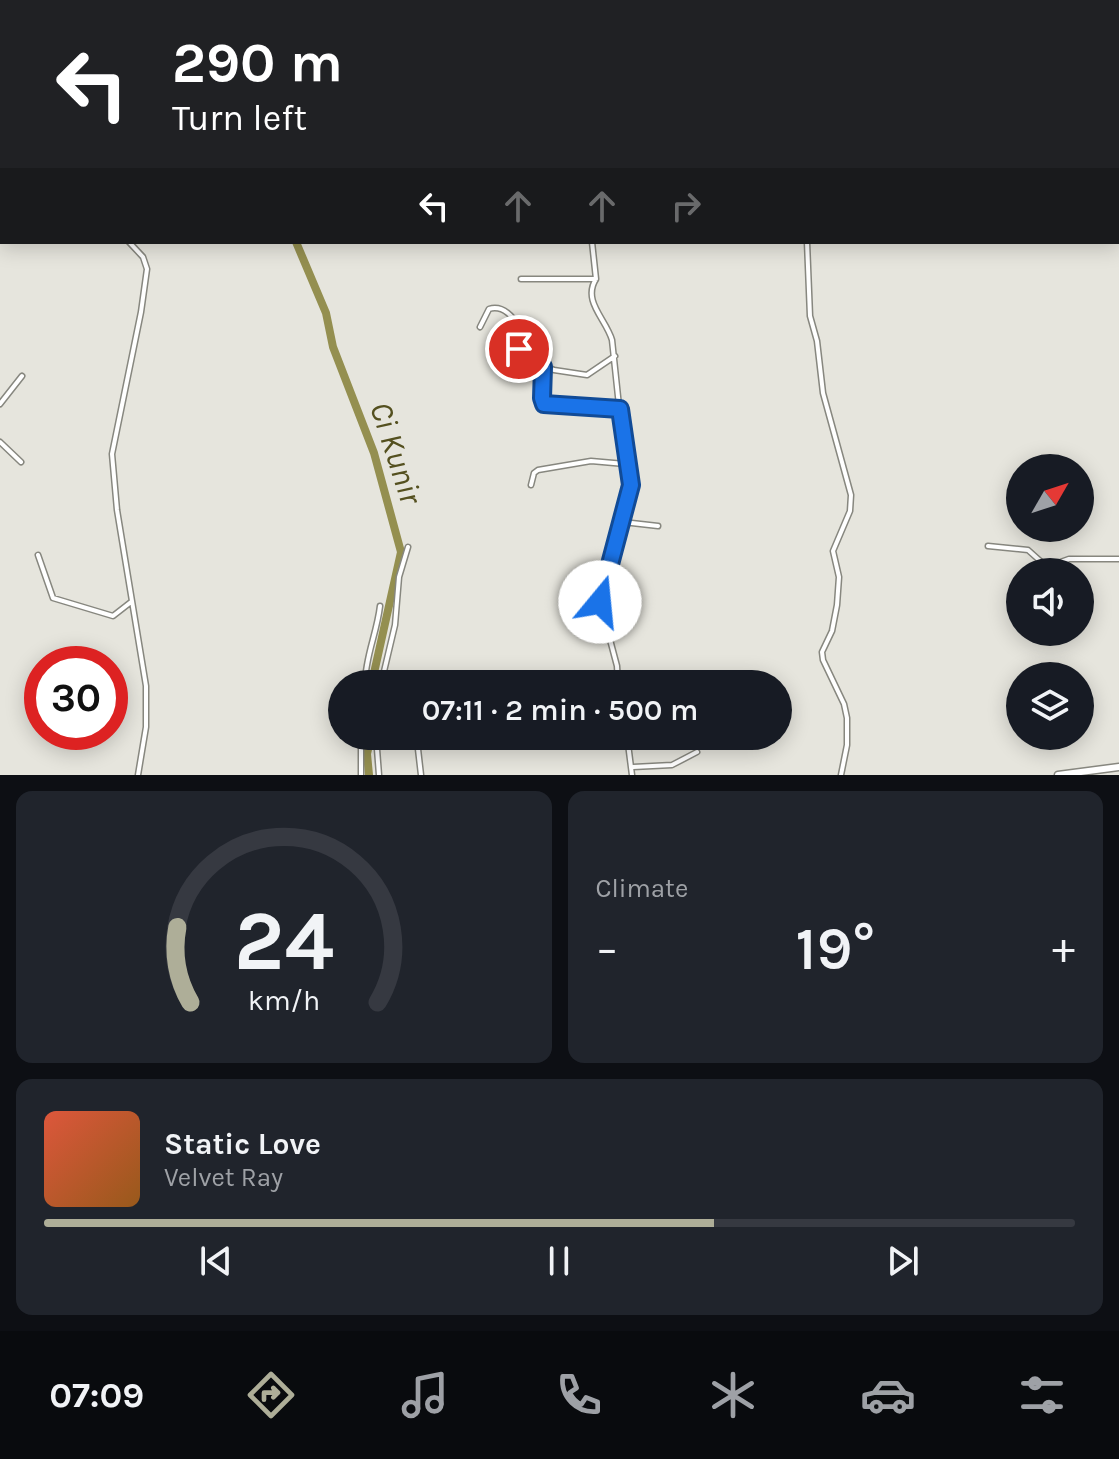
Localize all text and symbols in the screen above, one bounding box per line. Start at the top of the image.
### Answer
text: 290 m [172,30,343,95]
icon: left [40,32,144,136]
text: Turn left [172,97,307,139]
icon: left [412,184,456,228]
icon: ahead [496,184,540,228]
icon: ahead [580,184,624,228]
icon: right [664,184,708,228]
pin [485,315,553,383]
icon: arrive [497,327,541,371]
water label: Ci Kunir [362,397,430,510]
north arrow [1006,454,1094,542]
map controls [1006,454,1094,750]
button: sound [1006,558,1094,646]
position arrow [558,560,642,644]
speed limit sign: 30 [24,646,128,750]
button: layers [1006,662,1094,750]
text: 07:11 · 2 min · 500 m [422,692,698,728]
text: Climate [596,873,688,904]
text: 24 [234,893,334,990]
text: 19° [795,914,875,984]
text: − [596,923,619,974]
text: + [1052,923,1075,974]
text: km/h [248,984,320,1017]
text: Static Love [164,1126,321,1162]
text: Velvet Ray [164,1162,283,1193]
icon: previous [194,1239,238,1283]
icon: pause [537,1239,581,1283]
icon: next [881,1239,925,1283]
icon: directions [243,1367,299,1423]
icon: music [397,1367,453,1423]
icon: phone [551,1367,607,1423]
icon: climate [705,1367,761,1423]
icon: car [860,1367,916,1423]
icon: filters [1014,1367,1070,1423]
text: 07:09 [49,1374,144,1416]

